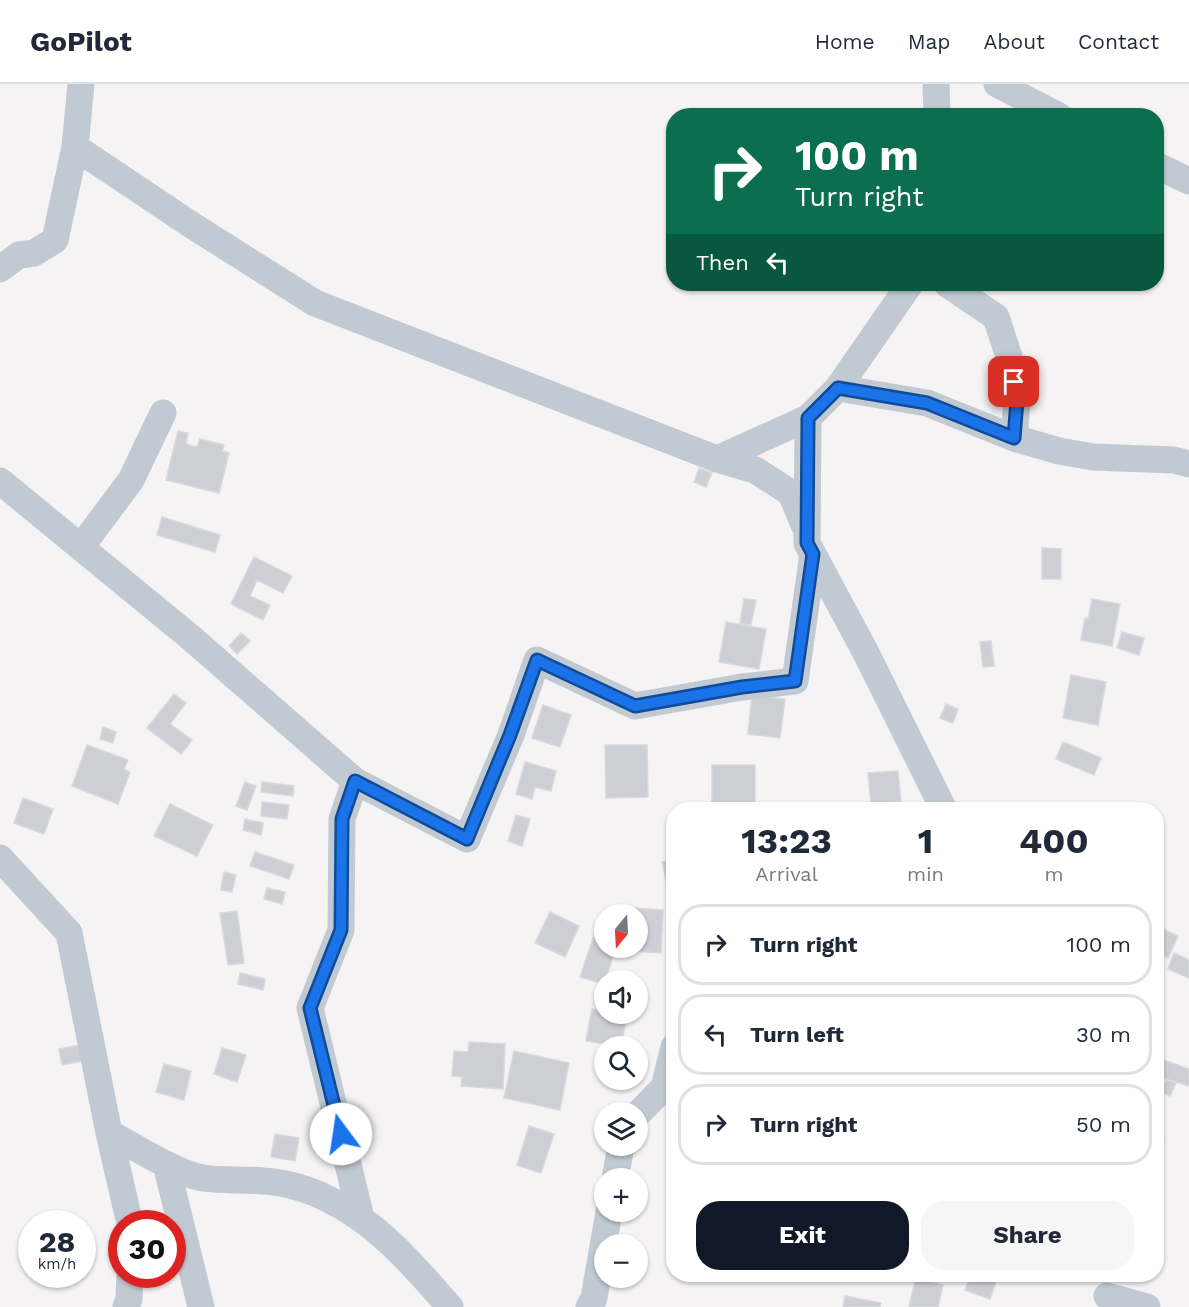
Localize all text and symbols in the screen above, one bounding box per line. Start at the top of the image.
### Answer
text: GoPilot [30,25,132,58]
text: Home [815,29,875,54]
text: Map [908,29,951,54]
text: About [984,29,1045,54]
text: Contact [1078,29,1159,54]
text: 100 m [795,131,919,180]
icon: right [696,132,774,210]
text: Turn right [795,181,924,213]
icon: left [761,246,794,279]
text: Then [696,250,749,275]
pin [988,356,1039,407]
icon: arrive [997,365,1030,398]
text: 13:23 [741,820,832,862]
text: 1 [918,820,933,862]
text: 400 [1019,820,1089,862]
text: Arrival [755,862,818,886]
text: min [907,862,944,886]
text: m [1044,862,1063,886]
north arrow [594,904,648,958]
map controls [594,904,648,1288]
icon: right [699,928,732,961]
text: Turn right [750,932,857,957]
text: 100 m [1067,932,1131,957]
button: sound [594,970,648,1024]
icon: left [699,1018,732,1051]
text: Turn left [750,1022,844,1047]
text: 30 m [1076,1022,1131,1047]
button: search [594,1036,648,1090]
position arrow [309,1102,373,1166]
button: layers [594,1102,648,1156]
icon: right [699,1108,732,1141]
text: Turn right [750,1112,857,1137]
text: 50 m [1076,1112,1131,1137]
button: + [594,1168,648,1222]
button: Exit [696,1201,909,1270]
button: Share [921,1201,1134,1270]
speed limit sign: 30 [108,1210,186,1288]
text: 28 [39,1224,75,1259]
button: − [594,1234,648,1288]
text: km/h [38,1255,76,1273]

